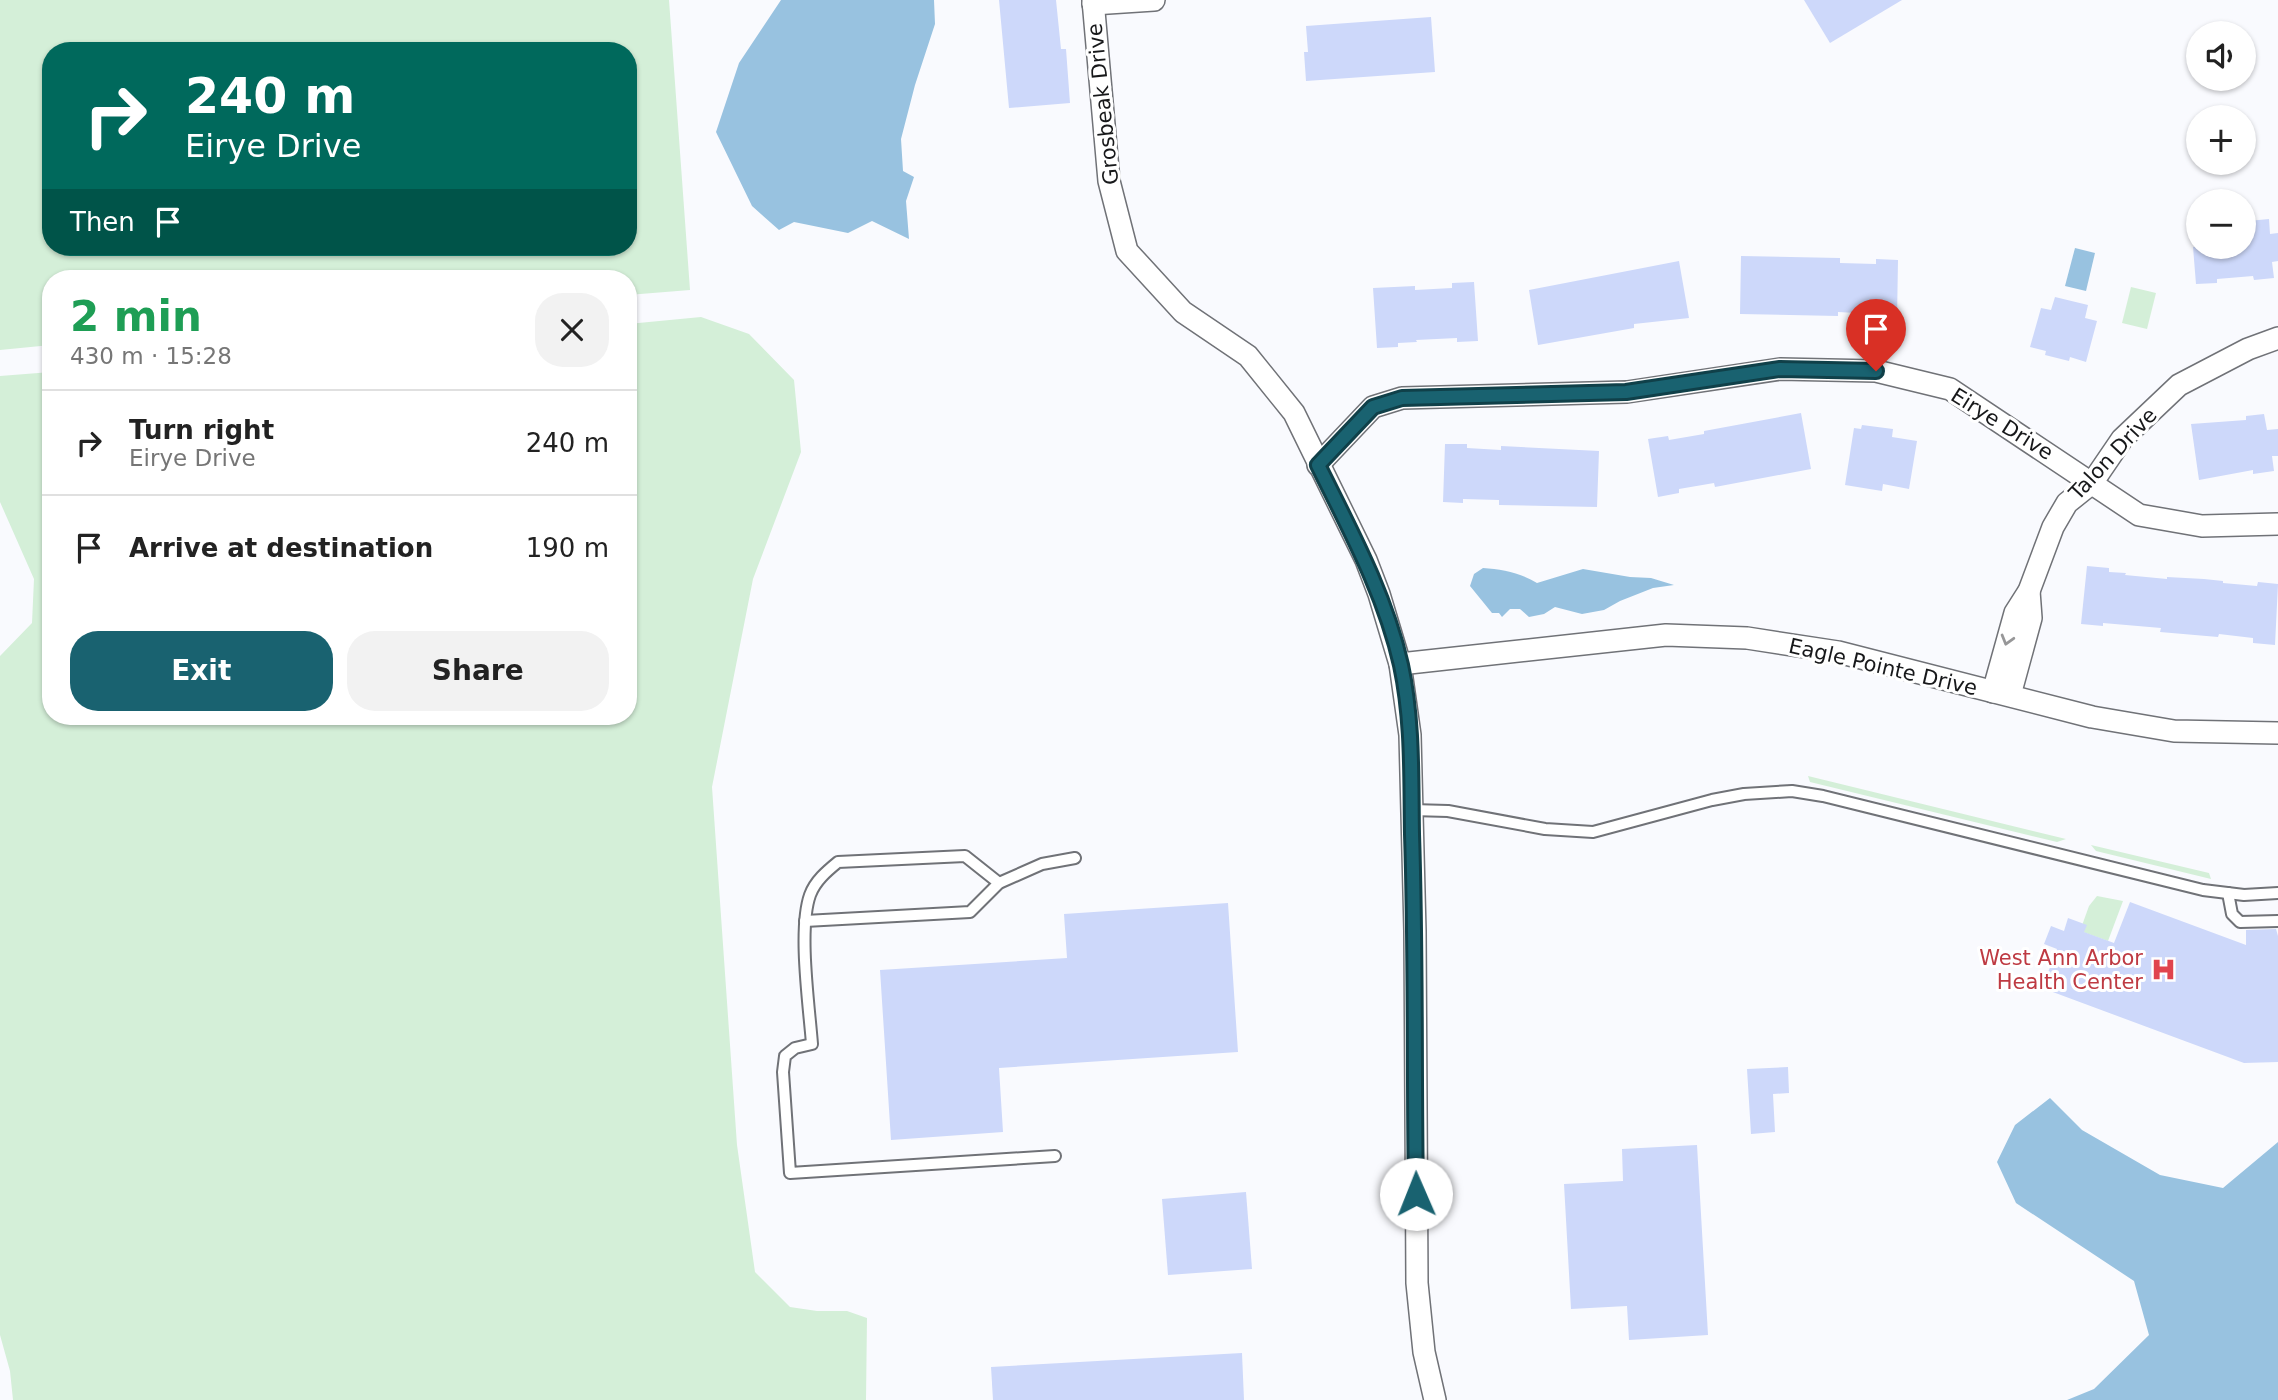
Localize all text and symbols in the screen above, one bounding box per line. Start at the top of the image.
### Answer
map controls [2186,21,2256,259]
button: sound [2186,21,2256,91]
street label: Grosbeak Drive [1083,22,1123,186]
text: 240 m [185,68,355,125]
icon: right [70,70,161,161]
button: + [2186,105,2256,175]
text: Eirye Drive [185,127,361,165]
button: − [2186,189,2256,259]
icon: arrive [149,203,187,241]
text: Then [70,207,135,237]
text: 2 min [70,292,202,341]
button: close [535,293,609,367]
pin [1846,299,1906,371]
icon: arrive [1857,310,1895,348]
text: 430 m · 15:28 [70,343,232,369]
street label: Eirye Drive [1947,383,2057,465]
street label: Talon Drive [2064,403,2162,506]
text: Turn right [129,415,274,445]
icon: right [70,424,108,462]
text: 240 m [526,428,609,458]
text: Eirye Drive [129,445,256,471]
icon: arrive [70,529,108,567]
text: Arrive at destination [129,533,433,563]
text: 190 m [526,533,609,563]
button: Exit [70,631,333,711]
button: Share [347,631,609,711]
street label: Eagle Pointe Drive [1786,634,1980,700]
one-way arrow [2001,634,2016,646]
place label: West Ann Arbor Health Center [1979,946,2143,994]
hospital icon: West Ann Arbor Health Center [2149,956,2177,984]
position arrow [1379,1157,1453,1231]

